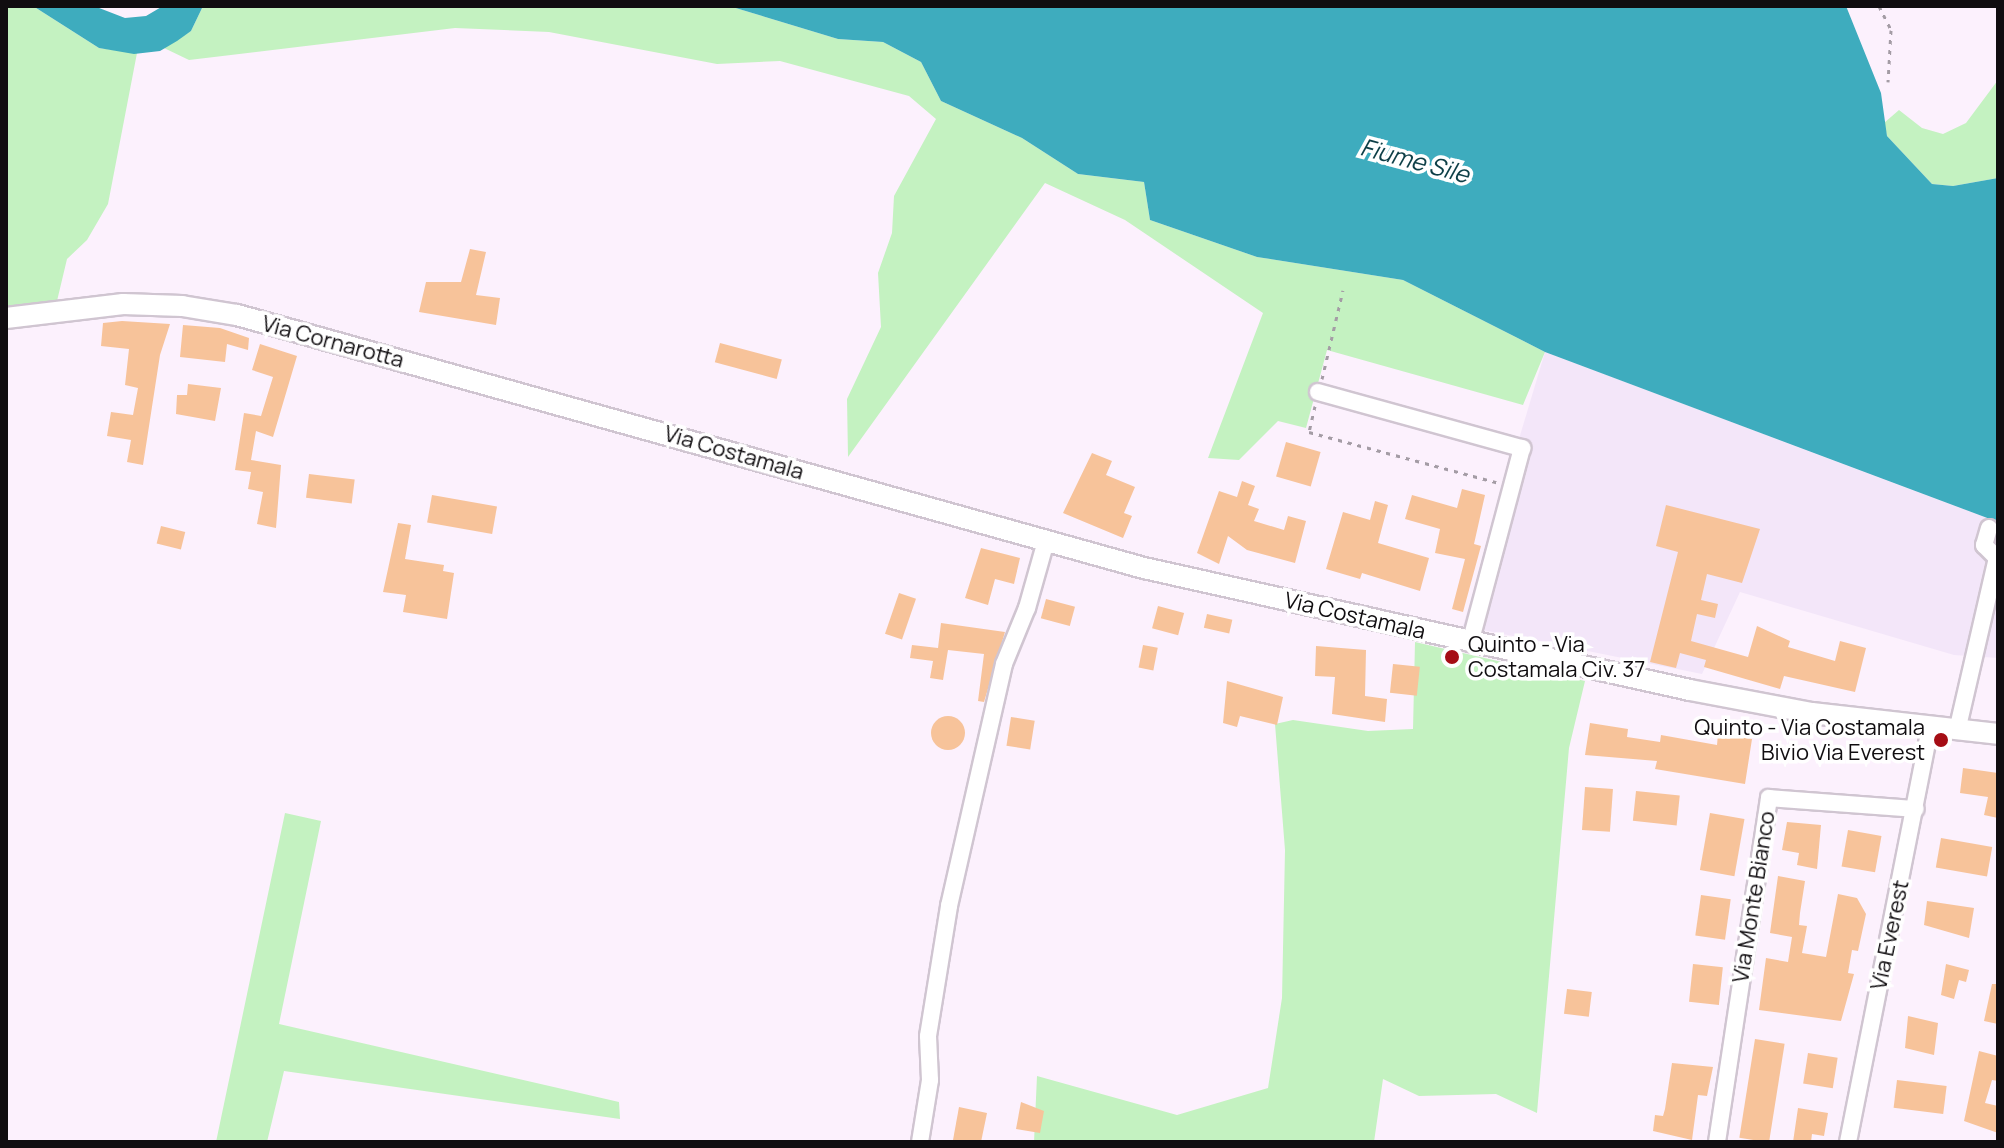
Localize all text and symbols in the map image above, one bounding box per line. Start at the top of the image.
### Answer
water label: Fiume Sile [1358,132,1472,188]
street label: Via Cornarotta [259,310,407,374]
street label: Via Costamala [661,420,807,486]
street label: Via Costamala [1282,587,1428,645]
place label: Quinto - Via Costamala Civ. 37 [1468,631,1645,682]
marker: Quinto - Via Costamala Civ. 37 [1443,648,1461,666]
place label: Quinto - Via Costamala Bivio Via Everest [1694,714,1925,766]
marker: Quinto - Via Costamala Bivio Via Everest [1932,731,1950,749]
street label: Via Monte Bianco [1727,809,1781,985]
street label: Via Everest [1865,878,1915,992]

